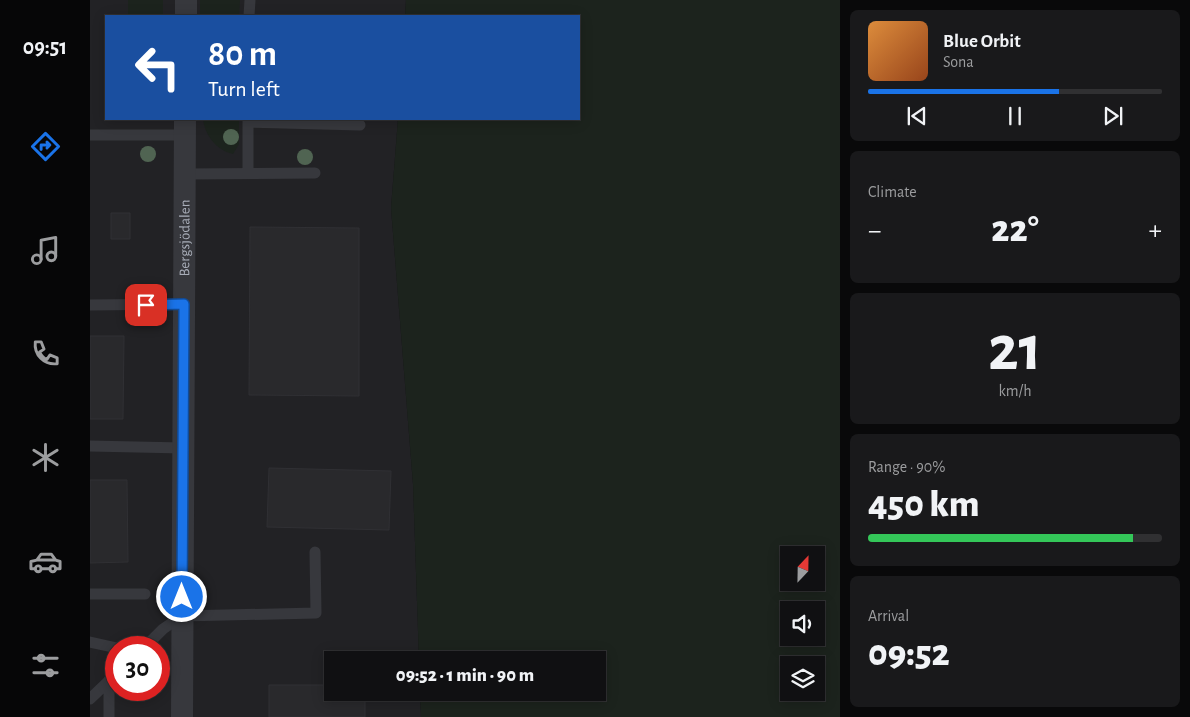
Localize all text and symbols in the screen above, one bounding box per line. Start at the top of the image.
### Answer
text: Blue Orbit [943,32,1021,51]
icon: left [125,35,190,100]
text: 09:51 [23,36,67,58]
text: 80 m [208,37,277,72]
text: Sona [943,54,974,70]
text: Turn left [208,78,280,100]
icon: previous [903,102,931,130]
icon: pause [1001,102,1029,130]
icon: next [1099,102,1127,130]
icon: directions [28,129,63,164]
text: Climate [868,184,917,200]
street label: Bergsjödalen [177,199,193,277]
text: 22° [991,211,1039,249]
text: − [868,217,881,245]
text: + [1149,217,1162,245]
icon: music [28,233,63,268]
pin [125,284,167,326]
icon: arrive [132,291,160,319]
text: 21 [988,317,1042,382]
icon: phone [28,336,63,371]
text: km/h [998,383,1032,399]
icon: climate [28,440,63,475]
text: Range · 90% [868,459,945,475]
text: 450 km [868,486,980,524]
icon: car [28,544,63,579]
north arrow [780,546,825,591]
map controls [780,546,825,701]
position arrow [155,570,207,622]
button: sound [780,601,825,646]
text: Arrival [868,608,909,624]
text: 09:52 [868,635,950,673]
speed limit sign: 30 [105,636,170,701]
icon: filters [28,648,63,683]
button: layers [780,656,825,701]
text: 09:52 · 1 min · 90 m [396,666,534,685]

